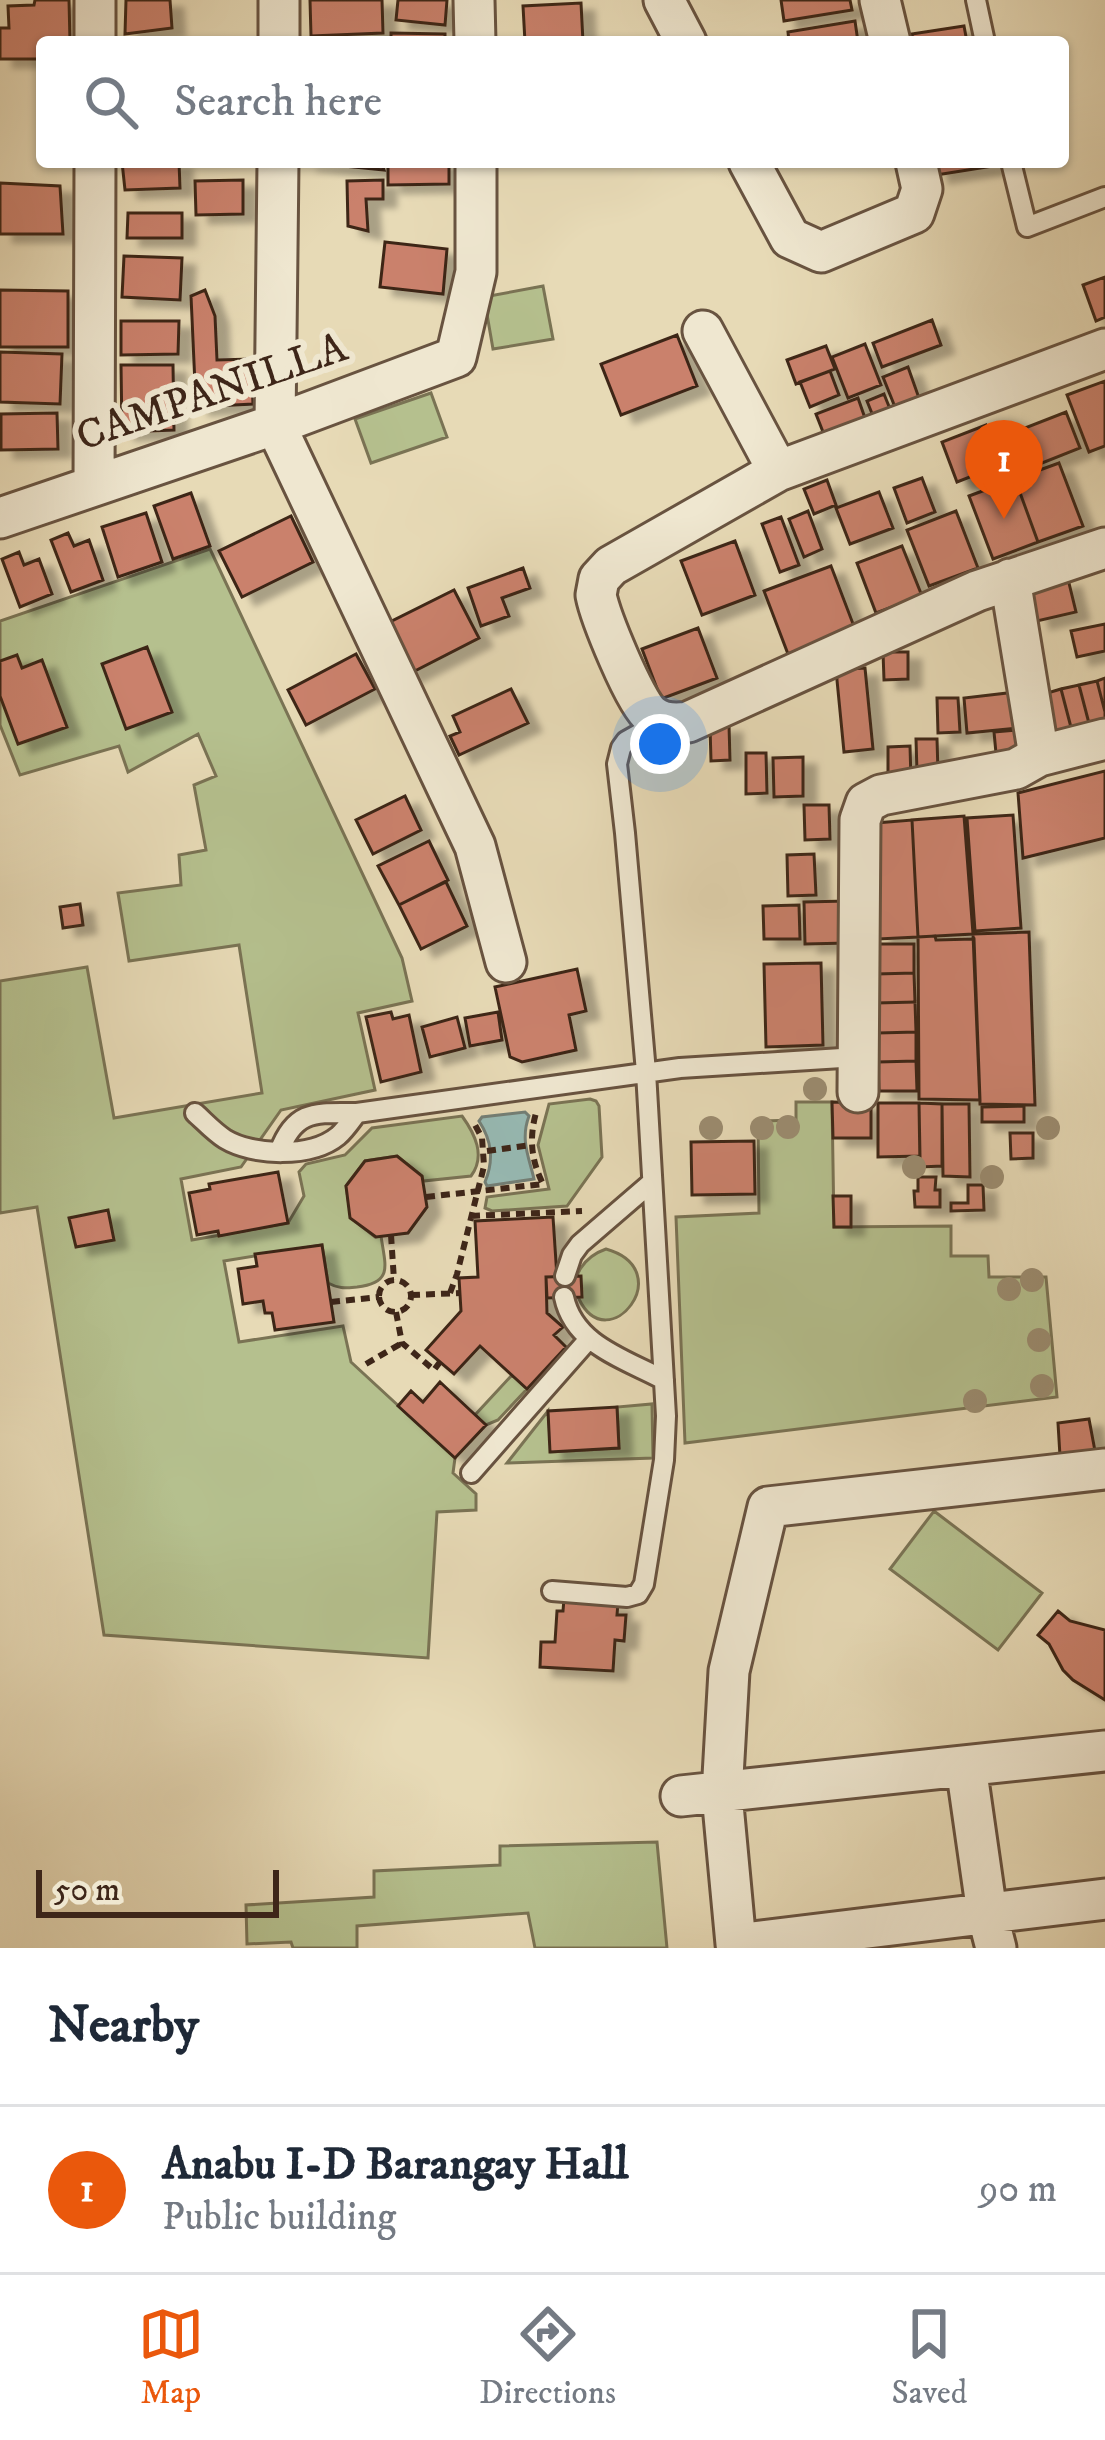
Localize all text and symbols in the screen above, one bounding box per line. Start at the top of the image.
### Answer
search box [36,36,1069,168]
icon: search [78,69,144,135]
text: Search here [174,74,382,130]
street label: CAMPANILLA [70,322,355,464]
pin: 1 [965,420,1043,519]
your location [630,714,690,774]
scale bar [36,1864,279,1917]
text: 50 m [54,1870,120,1911]
text: Nearby [48,1994,199,2058]
text: Anabu I-D Barangay Hall [162,2137,628,2193]
text: 1 [80,2165,94,2214]
text: 90 m [979,2165,1057,2214]
text: Public building [162,2193,396,2242]
tab: Map [138,2301,204,2414]
tab: Directions [479,2301,616,2414]
tab: Saved [891,2301,967,2414]

